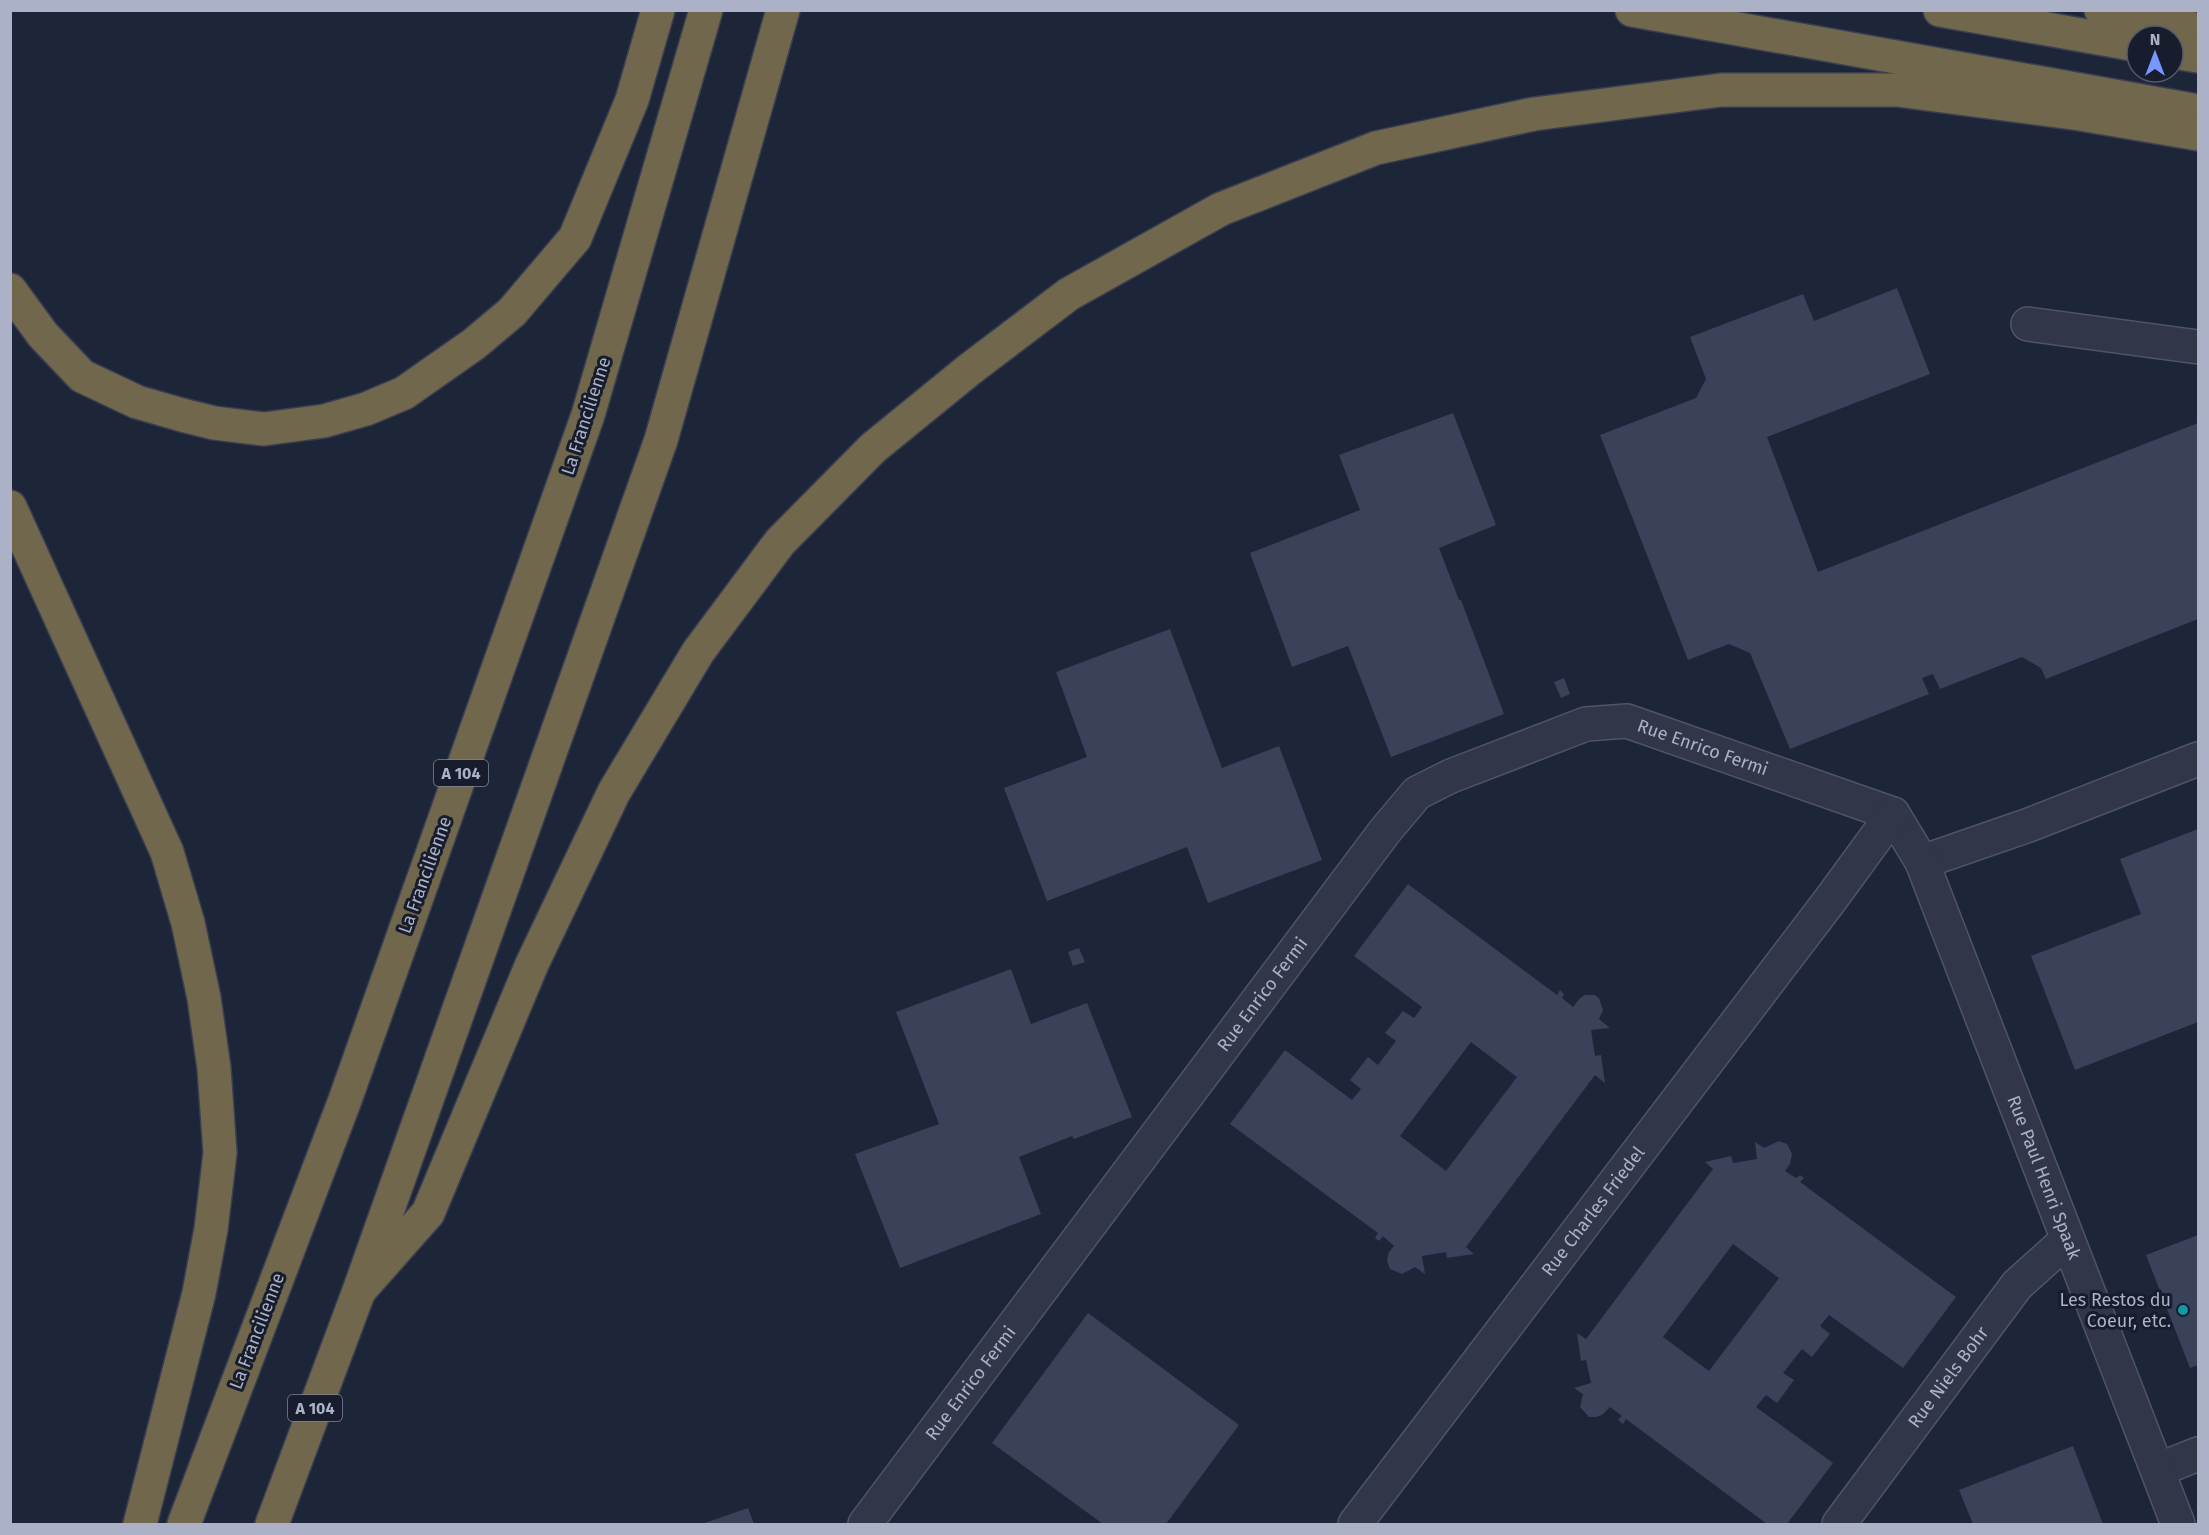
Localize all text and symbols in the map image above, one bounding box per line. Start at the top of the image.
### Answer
north arrow [2125,24,2185,84]
text: N [2150,30,2160,49]
street label: La Francilienne [557,354,615,478]
street label: Rue Enrico Fermi [1634,714,1771,780]
road number: A 104 [434,760,488,786]
street label: La Francilienne [394,813,456,937]
street label: Rue Enrico Fermi [1212,933,1312,1056]
street label: Rue Paul Henri Spaak [2002,1092,2086,1263]
street label: Rue Charles Friedel [1537,1142,1650,1281]
street label: La Francilienne [225,1270,289,1392]
place label: Les Restos du Coeur, etc. [2060,1289,2171,1332]
marker: Les Restos du Coeur, etc. [2176,1303,2190,1317]
street label: Rue Enrico Fermi [921,1322,1021,1445]
street label: Rue Niels Bohr [1903,1322,1993,1432]
road number: A 104 [288,1395,342,1421]

